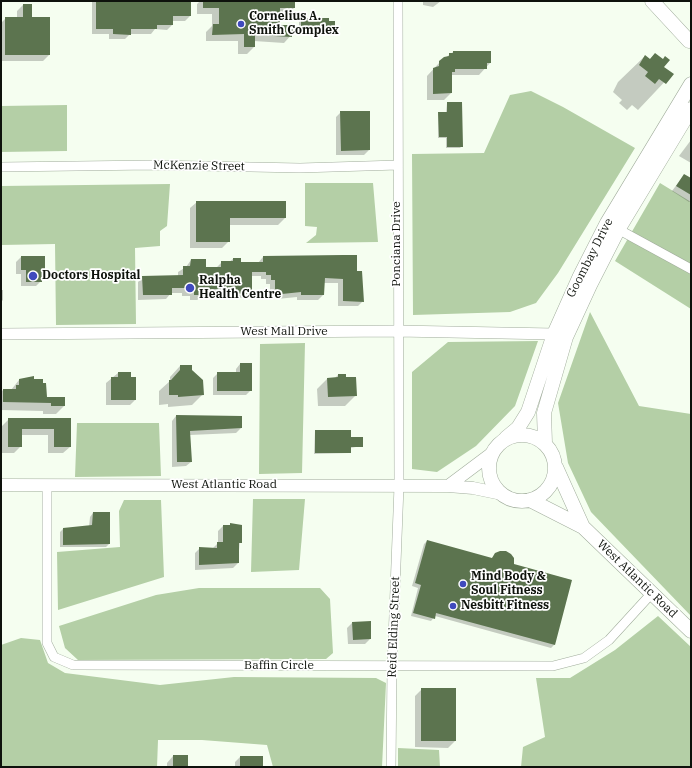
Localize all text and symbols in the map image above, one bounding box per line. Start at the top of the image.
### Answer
place label: Cornelius A. Smith Complex [249,10,339,38]
marker: Cornelius A. Smith Complex [236,19,246,29]
street label: McKenzie Street [153,158,245,174]
street label: Ponciana Drive [390,201,404,287]
street label: Goombay Drive [564,216,616,300]
place label: Doctors Hospital [42,269,141,283]
marker: Doctors Hospital [27,270,39,282]
place label: Ralpha Health Centre [199,274,281,302]
marker: Ralpha Health Centre [184,282,196,294]
street label: West Mall Drive [240,325,328,339]
street label: West Atlantic Road [171,478,277,492]
street label: West Atlantic Road [594,537,680,621]
place label: Mind Body & Soul Fitness [471,570,546,598]
street label: Reid Elding Street [385,576,403,678]
marker: Mind Body & Soul Fitness [458,579,468,589]
place label: Nesbitt Fitness [461,599,549,613]
marker: Nesbitt Fitness [448,601,458,611]
street label: Baffin Circle [244,659,314,673]

